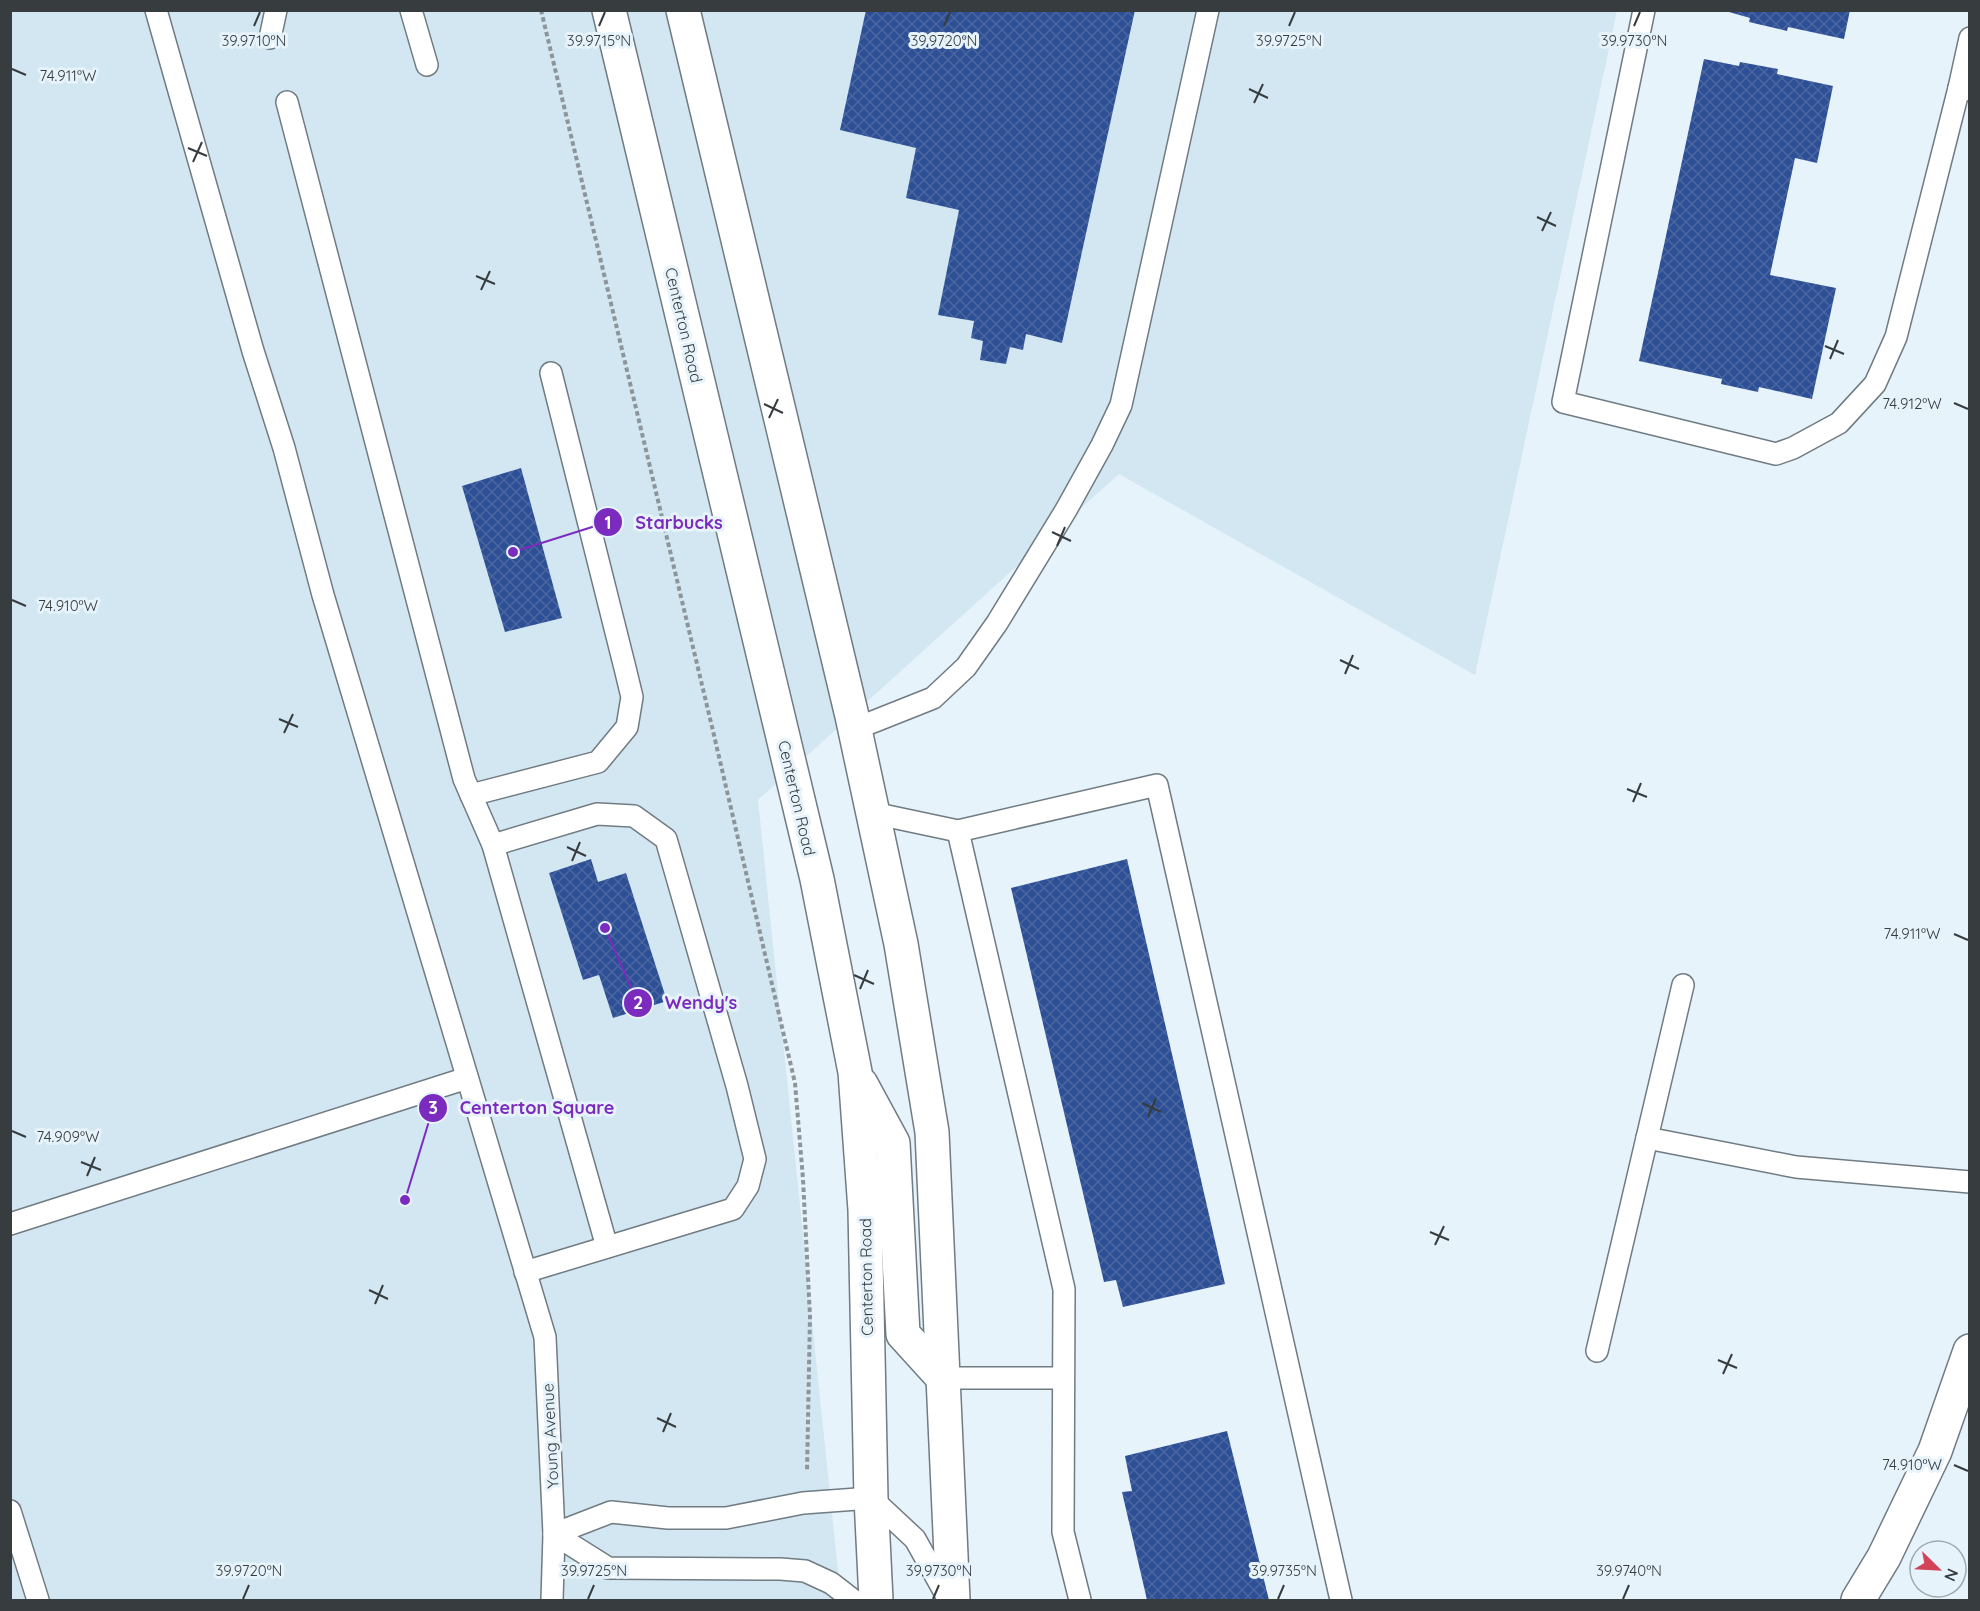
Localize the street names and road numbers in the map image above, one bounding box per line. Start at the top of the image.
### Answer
street label: Centerton Road [661,265,707,385]
street label: Centerton Road [774,738,820,858]
street label: Centerton Road [855,1218,877,1336]
street label: Young Avenue [537,1383,563,1489]

